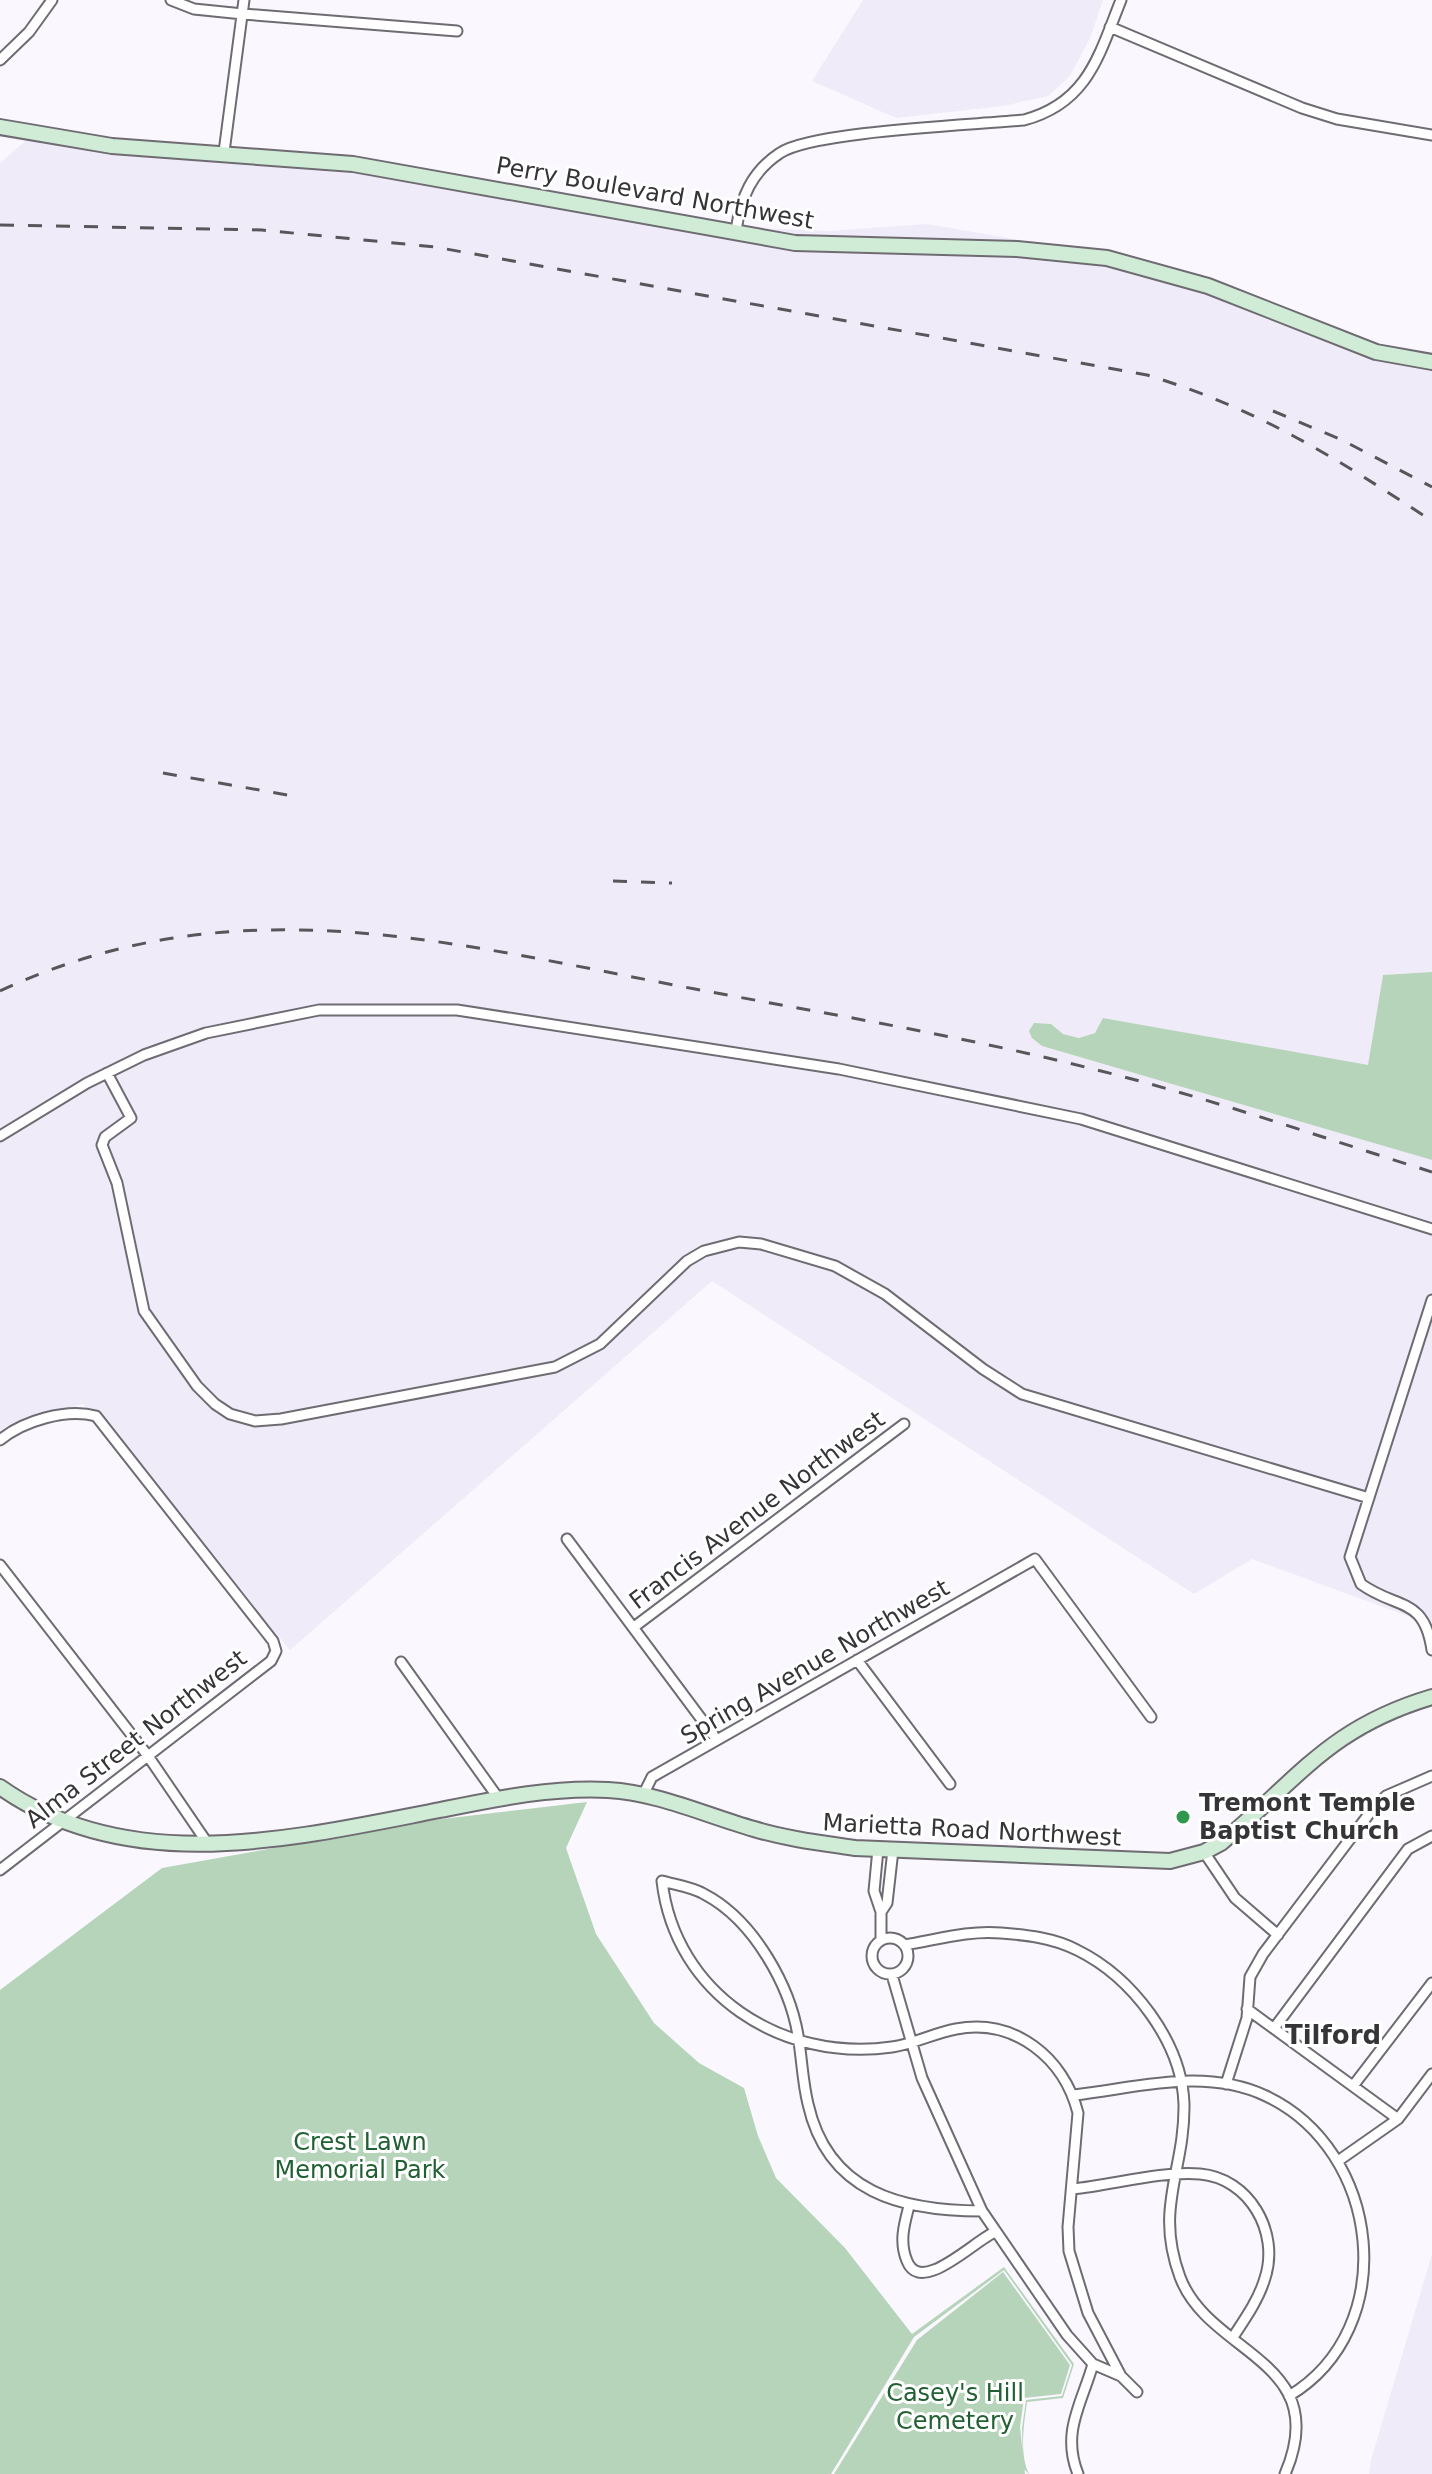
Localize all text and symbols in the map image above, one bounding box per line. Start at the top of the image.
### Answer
street label: Perry Boulevard Northwest [494,151,816,235]
street label: Francis Avenue Northwest [624,1405,890,1615]
street label: Spring Avenue Northwest [676,1574,954,1750]
street label: Alma Street Northwest [20,1644,252,1834]
place label: Tremont Temple Baptist Church [1199,1789,1415,1845]
street label: Marietta Road Northwest [822,1808,1122,1852]
marker: Tremont Temple Baptist Church [1174,1808,1192,1826]
district label: Tilford [1285,2020,1381,2050]
park label: Crest Lawn Memorial Park [275,2128,446,2184]
park label: Casey's Hill Cemetery [886,2379,1024,2435]

